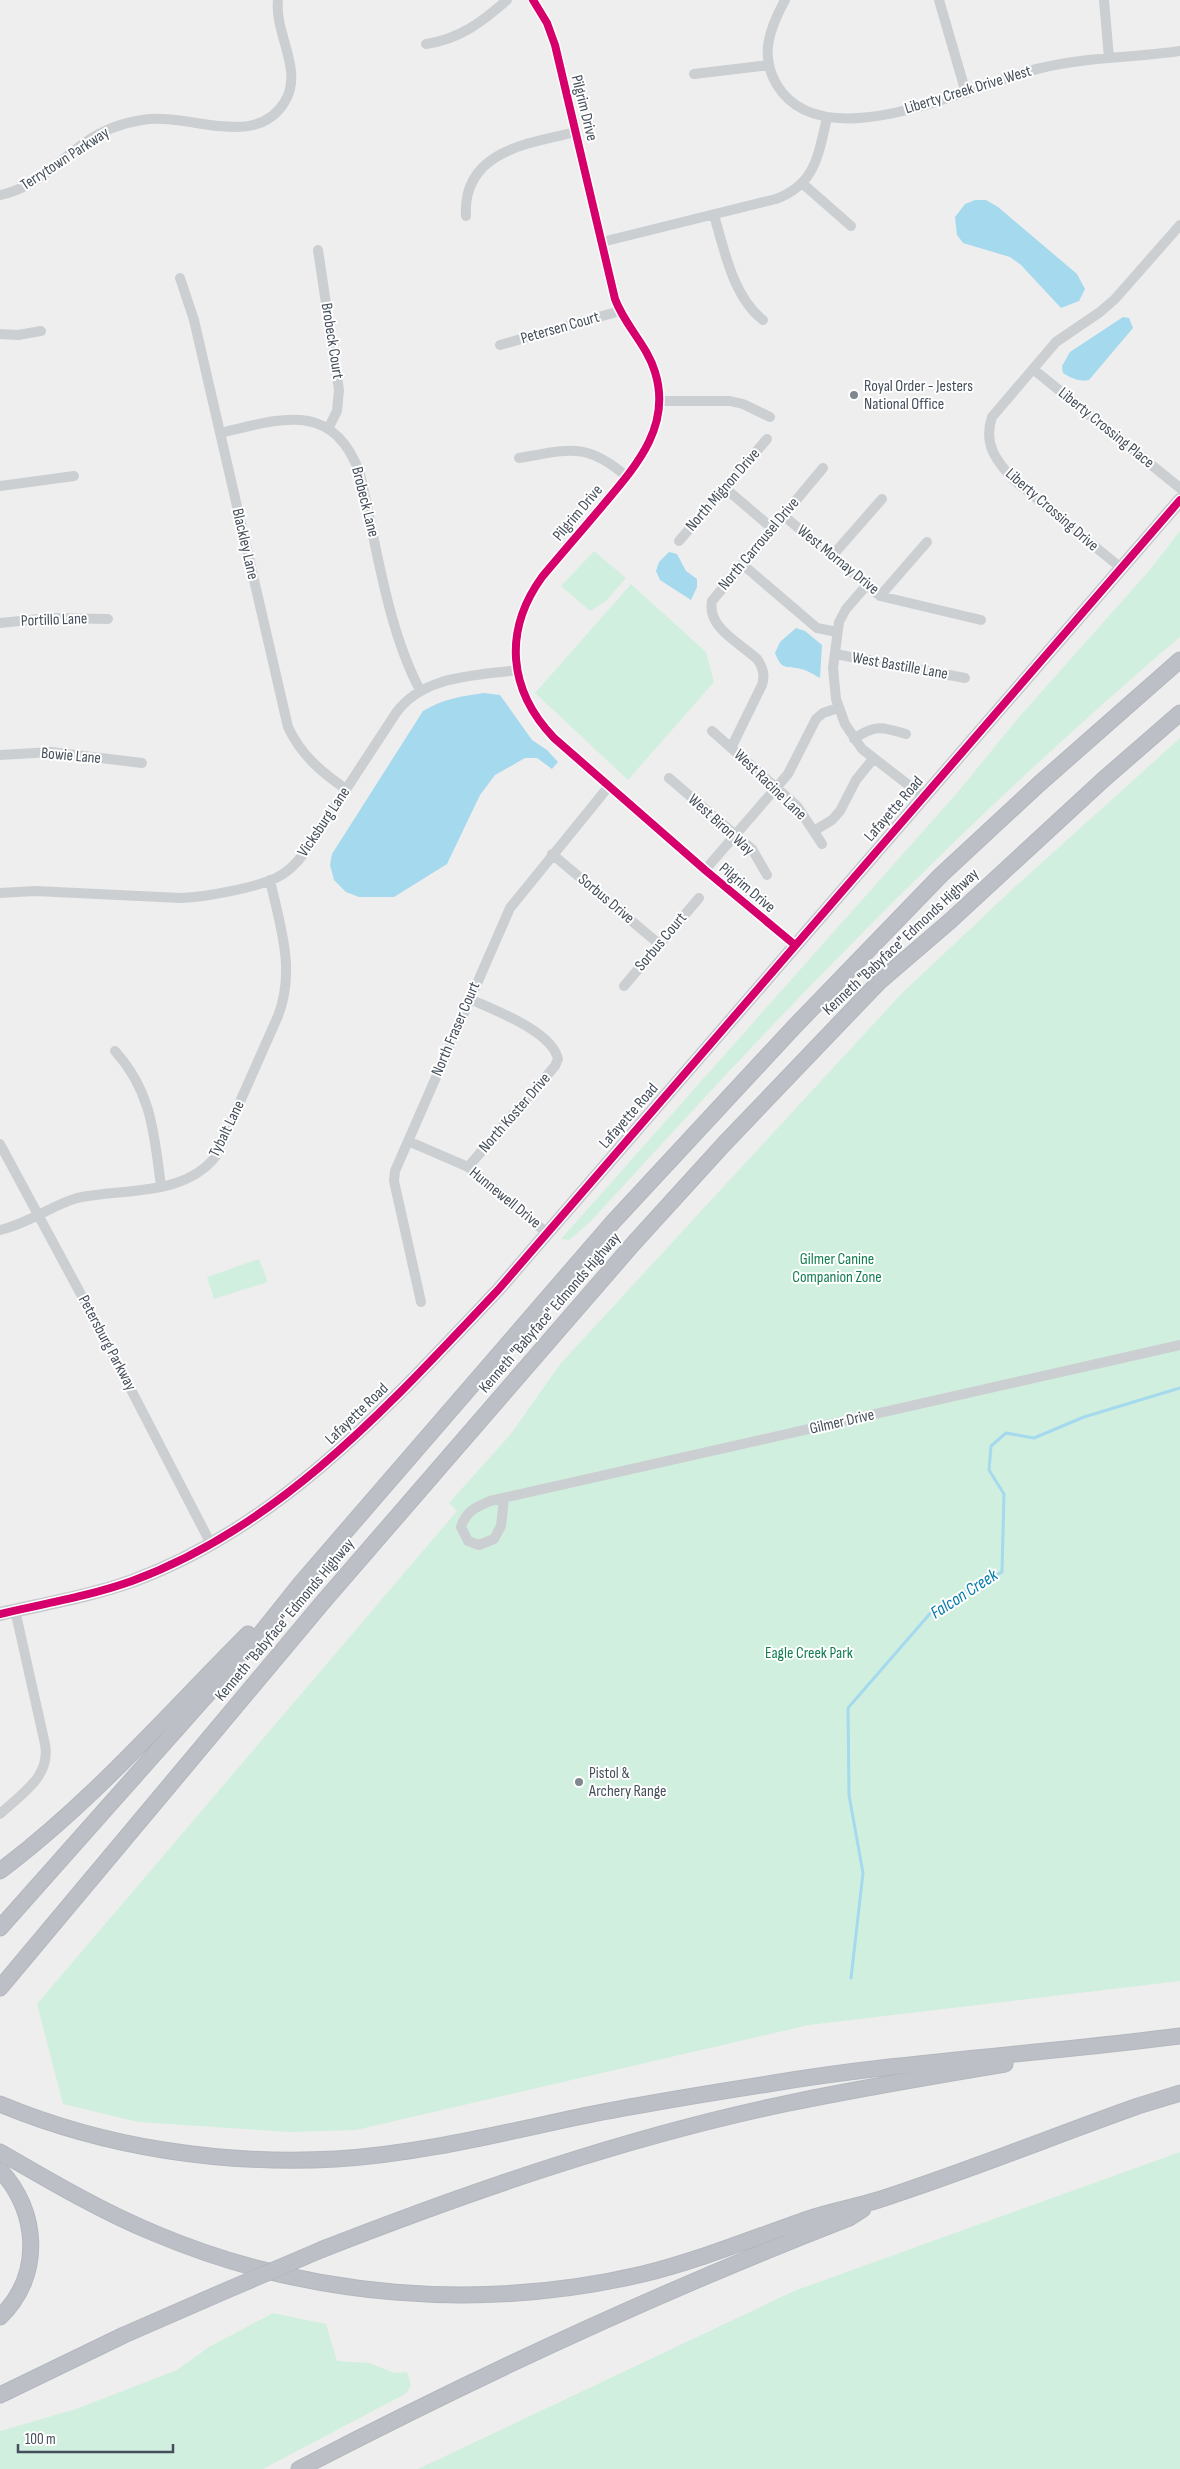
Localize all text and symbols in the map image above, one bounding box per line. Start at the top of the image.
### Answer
street label: Liberty Creek Drive West [902,62,1034,118]
street label: Pilgrim Drive [567,73,601,143]
street label: Terrytown Parkway [17,123,113,195]
street label: Brobeck Court [317,302,347,381]
street label: Petersen Court [519,308,602,348]
place label: Royal Order - Jesters National Office [864,377,973,414]
street label: Liberty Crossing Place [1054,384,1158,472]
marker: Royal Order - Jesters National Office [848,389,860,401]
street label: North Mignon Drive [682,445,764,535]
street label: Liberty Crossing Drive [1002,464,1102,556]
street label: Brobeck Lane [347,465,383,539]
street label: Pilgrim Drive [549,481,607,545]
street label: North Carrousel Drive [715,494,803,594]
street label: Blackley Lane [228,507,262,581]
street label: West Mornay Drive [793,521,883,599]
street label: Portillo Lane [20,609,88,631]
street label: West Bastille Lane [851,648,949,684]
street label: Bowie Lane [40,744,102,768]
street label: West Racine Lane [730,746,810,824]
street label: Lafayette Road [861,772,927,846]
street label: Vicksburg Lane [294,784,354,860]
street label: West Biron Way [684,790,758,860]
street label: Pilgrim Drive [715,859,779,917]
street label: Kenneth "Babyface" Edmonds Highway [819,865,983,1019]
street label: Sorbus Drive [574,870,638,928]
street label: Sorbus Court [631,909,691,975]
street label: North Fraser Court [428,979,484,1079]
street label: North Koster Drive [475,1069,555,1157]
street label: Lafayette Road [596,1079,662,1153]
street label: Tybalt Lane [205,1098,249,1160]
street label: Hunnewell Drive [465,1163,545,1233]
street label: Kenneth "Babyface" Edmonds Highway [475,1229,625,1397]
park label: Gilmer Canine Companion Zone [792,1250,882,1287]
street label: Petersburg Parkway [74,1292,140,1394]
street label: Lafayette Road [322,1379,392,1449]
street label: Gilmer Drive [808,1405,876,1439]
street label: Kenneth "Babyface" Edmonds Highway [211,1535,359,1705]
water label: Falcon Creek [927,1564,1003,1623]
park label: Eagle Creek Park [765,1644,853,1663]
place label: Pistol & Archery Range [588,1764,667,1801]
marker: Pistol & Archery Range [573,1776,585,1788]
scale bar [18,2422,172,2454]
text: 100 m [25,2430,56,2449]

